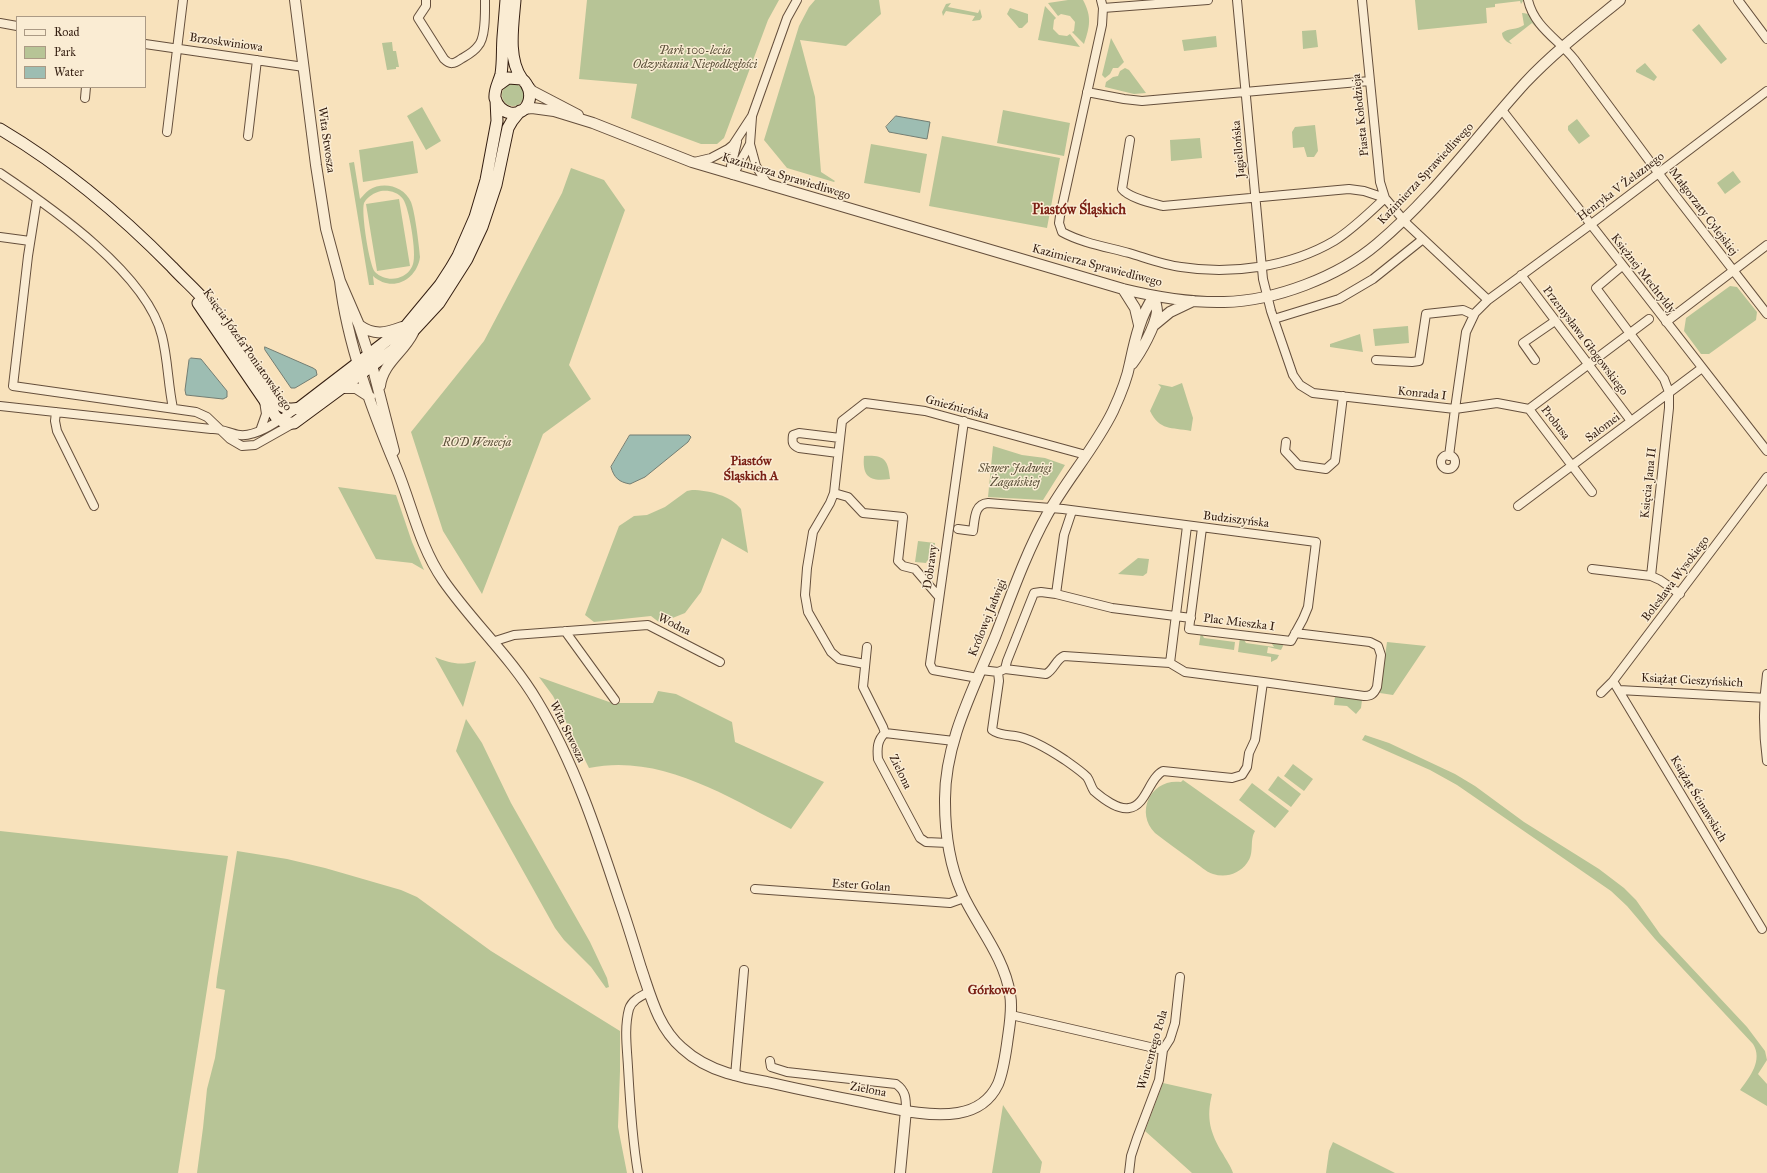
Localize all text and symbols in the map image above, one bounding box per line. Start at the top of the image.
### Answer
legend [16,16,146,88]
text: Road [54,25,80,39]
street label: Brzoskwiniowa [188,31,264,55]
park label: Park 100-lecia Odzyskania Niepodległości [633,44,757,72]
text: Park [54,45,76,59]
text: Water [54,65,84,79]
street label: Piasta Kołodzieja [1349,73,1373,157]
street label: Wita Stwosza [314,106,338,174]
street label: Jagiellońska [1229,120,1249,178]
street label: Kazimierza Sprawiedliwego [1375,120,1477,228]
street label: Henryka V Żelaznego [1575,150,1667,224]
street label: Kazimierza Sprawiedliwego [720,151,852,203]
street label: Małgorzaty Cylejskiej [1665,165,1741,259]
district label: Piastów Śląskich [1032,203,1126,219]
street label: Księżnej Mechtyldy [1607,231,1679,317]
street label: Kazimierza Sprawiedliwego [1030,242,1164,290]
street label: Przemysława Głogowskiego [1539,284,1631,398]
street label: Księcia Józefa Poniatowskiego [199,286,295,414]
street label: Konrada I [1397,384,1447,404]
street label: Gnieźnieńska [924,393,990,423]
street label: Probusa [1537,403,1573,443]
street label: Salomei [1583,410,1623,446]
park label: ROD Wenecja [443,436,511,450]
street label: Księcia Jana II [1638,447,1660,519]
district label: Piastów Śląskich A [723,454,779,485]
park label: Skwer Jadwigi Żagańskiej [978,462,1052,490]
street label: Budziszyńska [1202,509,1270,531]
street label: Bolesława Wysokiego [1639,533,1713,625]
street label: Dobrawy [921,544,941,590]
street label: Królowej Jadwigi [966,577,1010,659]
street label: Wodna [655,611,693,639]
street label: Plac Mieszka I [1203,611,1275,635]
street label: Książąt Cieszyńskich [1641,671,1743,691]
street label: Wita Stwosza [546,699,588,765]
street label: Zielona [886,752,914,792]
street label: Książąt Ścinawskich [1667,753,1729,845]
street label: Ester Golan [831,877,891,895]
district label: Górkowo [968,983,1016,999]
street label: Wincentego Pola [1135,1008,1171,1092]
street label: Zielona [849,1079,887,1101]

